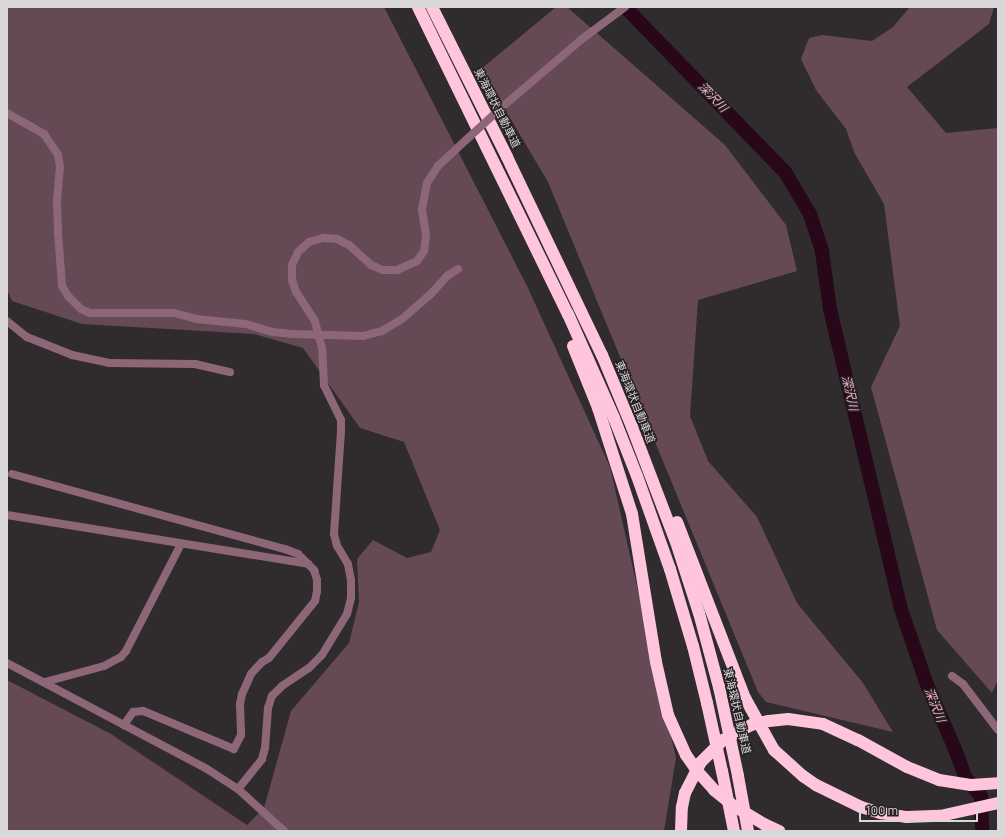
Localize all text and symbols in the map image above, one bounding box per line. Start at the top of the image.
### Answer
street label: 東海環状自動車道 [471,66,523,150]
water label: 深沢川 [695,79,731,115]
street label: 東海環状自動車道 [612,359,658,445]
water label: 深沢川 [839,374,861,412]
street label: 東海環状自動車道 [721,667,753,755]
water label: 深沢川 [922,686,948,724]
scale bar [861,796,980,822]
text: 100 m [866,802,898,819]

